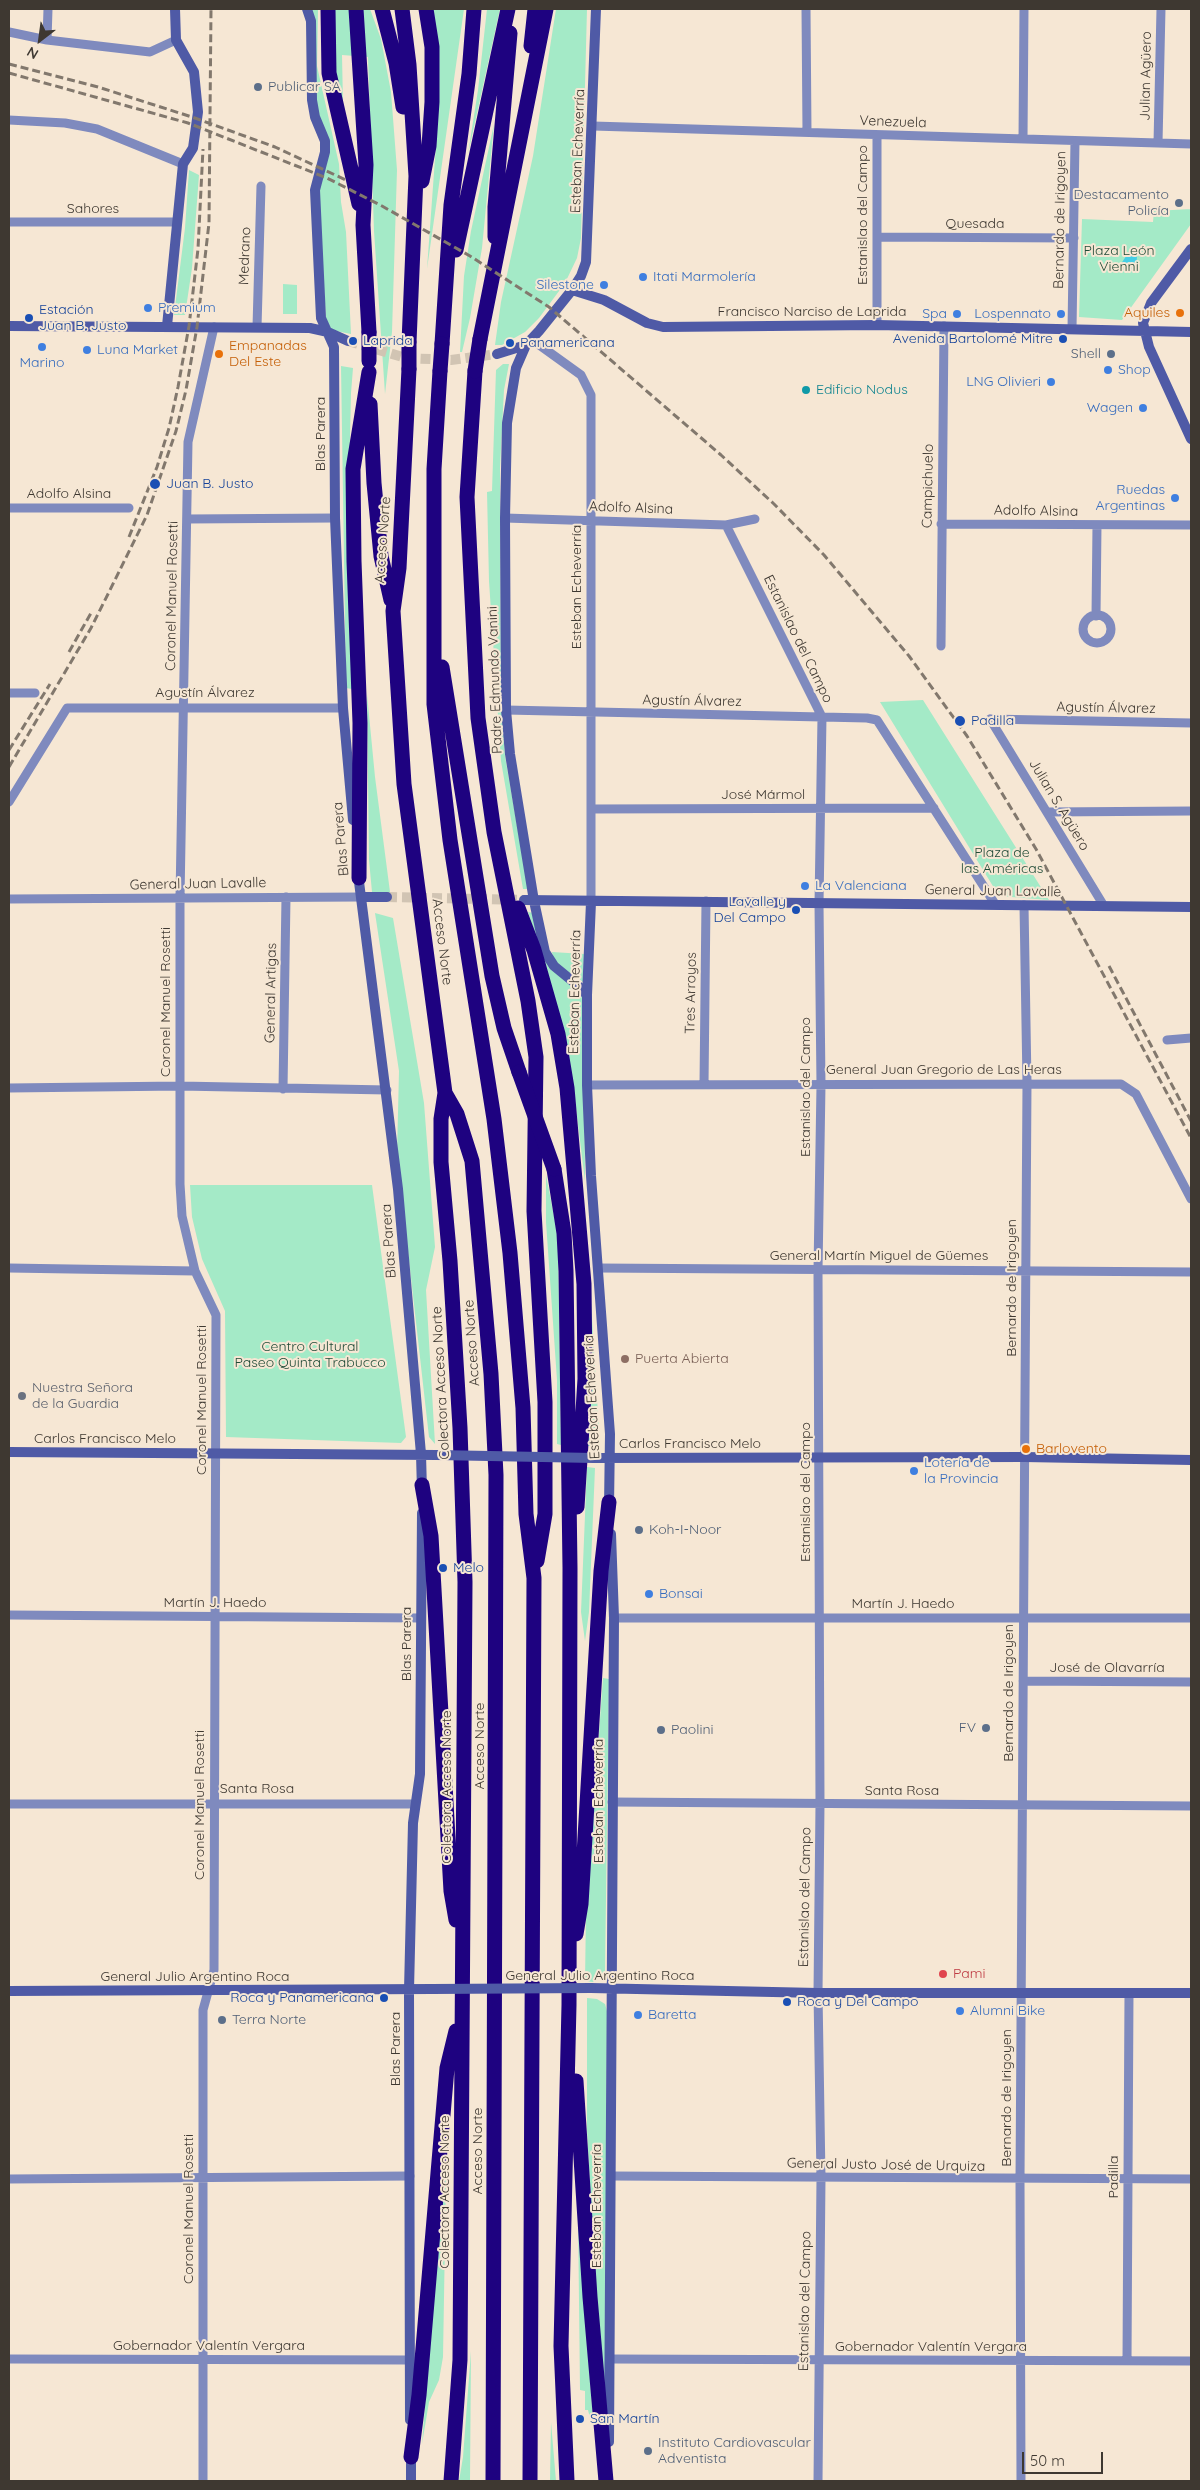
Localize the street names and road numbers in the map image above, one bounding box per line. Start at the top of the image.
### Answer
street label: Julian Agüero [1137,31,1155,121]
street label: Esteban Echeverría [567,89,589,213]
street label: Venezuela [859,112,927,132]
street label: Estanislao del Campo [855,145,871,285]
street label: Bernardo de Irigoyen [1050,151,1070,289]
street label: Sahores [67,201,119,217]
street label: Quesada [946,216,1004,232]
street label: Medrano [236,227,254,285]
street label: Francisco Narciso de Laprida [718,304,906,320]
street label: Blas Parera [313,397,329,471]
street label: Campichuelo [919,444,937,528]
street label: Adolfo Alsina [27,486,111,502]
street label: Acceso Norte [372,496,394,584]
street label: Adolfo Alsina [589,498,673,518]
street label: Adolfo Alsina [994,502,1078,520]
street label: Coronel Manuel Rosetti [162,521,182,671]
street label: Esteban Echeverría [569,525,585,649]
street label: Estanislao del Campo [760,572,836,706]
street label: Padre Edmundo Vanini [484,606,506,754]
street label: Agustín Álvarez [155,685,255,701]
street label: Agustín Álvarez [642,692,742,710]
street label: Agustín Álvarez [1056,699,1156,717]
street label: Julian S. Agüero [1025,756,1093,854]
street label: José Mármol [721,787,805,803]
street label: Blas Parera [329,801,353,877]
street label: General Juan Lavalle [130,874,266,894]
street label: General Juan Lavalle [925,881,1061,901]
street label: Acceso Norte [428,898,456,986]
street label: Coronel Manuel Rosetti [158,927,174,1077]
street label: Esteban Echeverría [566,930,584,1054]
street label: General Artigas [262,943,280,1043]
street label: Tres Arroyos [682,952,700,1034]
street label: Estanislao del Campo [798,1017,814,1157]
street label: General Juan Gregorio de Las Heras [826,1062,1062,1078]
street label: Blas Parera [378,1203,400,1279]
street label: Bernardo de Irigoyen [1004,1219,1020,1357]
street label: General Martín Miguel de Güemes [770,1248,988,1264]
street label: Acceso Norte [461,1299,483,1387]
street label: Colectora Acceso Norte [429,1306,453,1460]
street label: Coronel Manuel Rosetti [194,1325,210,1475]
street label: Esteban Echeverría [580,1334,604,1460]
street label: Estanislao del Campo [798,1422,814,1562]
street label: Carlos Francisco Melo [34,1431,176,1447]
street label: Carlos Francisco Melo [619,1436,761,1452]
street label: Martín J. Haedo [164,1595,266,1611]
street label: Martín J. Haedo [852,1596,954,1612]
street label: Blas Parera [399,1607,415,1681]
street label: Bernardo de Irigoyen [1001,1624,1017,1762]
street label: José de Olavarría [1049,1660,1165,1676]
street label: Acceso Norte [472,1703,488,1789]
street label: Colectora Acceso Norte [439,1710,455,1864]
street label: Coronel Manuel Rosetti [192,1730,208,1880]
street label: Esteban Echeverría [591,1739,607,1863]
street label: Santa Rosa [220,1781,294,1797]
street label: Santa Rosa [865,1783,939,1799]
street label: Estanislao del Campo [795,1827,815,1967]
street label: General Julio Argentino Roca [505,1968,695,1984]
street label: General Julio Argentino Roca [100,1969,290,1985]
street label: Blas Parera [388,2012,404,2086]
street label: Bernardo de Irigoyen [999,2029,1015,2167]
street label: Acceso Norte [470,2108,486,2194]
street label: Colectora Acceso Norte [437,2115,453,2269]
street label: Coronel Manuel Rosetti [181,2134,197,2284]
street label: Esteban Echeverría [589,2144,605,2268]
street label: General Justo José de Urquiza [787,2155,985,2175]
street label: Padilla [1106,2155,1122,2199]
street label: Estanislao del Campo [795,2231,815,2371]
street label: Gobernador Valentín Vergara [113,2338,305,2354]
street label: Gobernador Valentín Vergara [835,2339,1027,2355]

